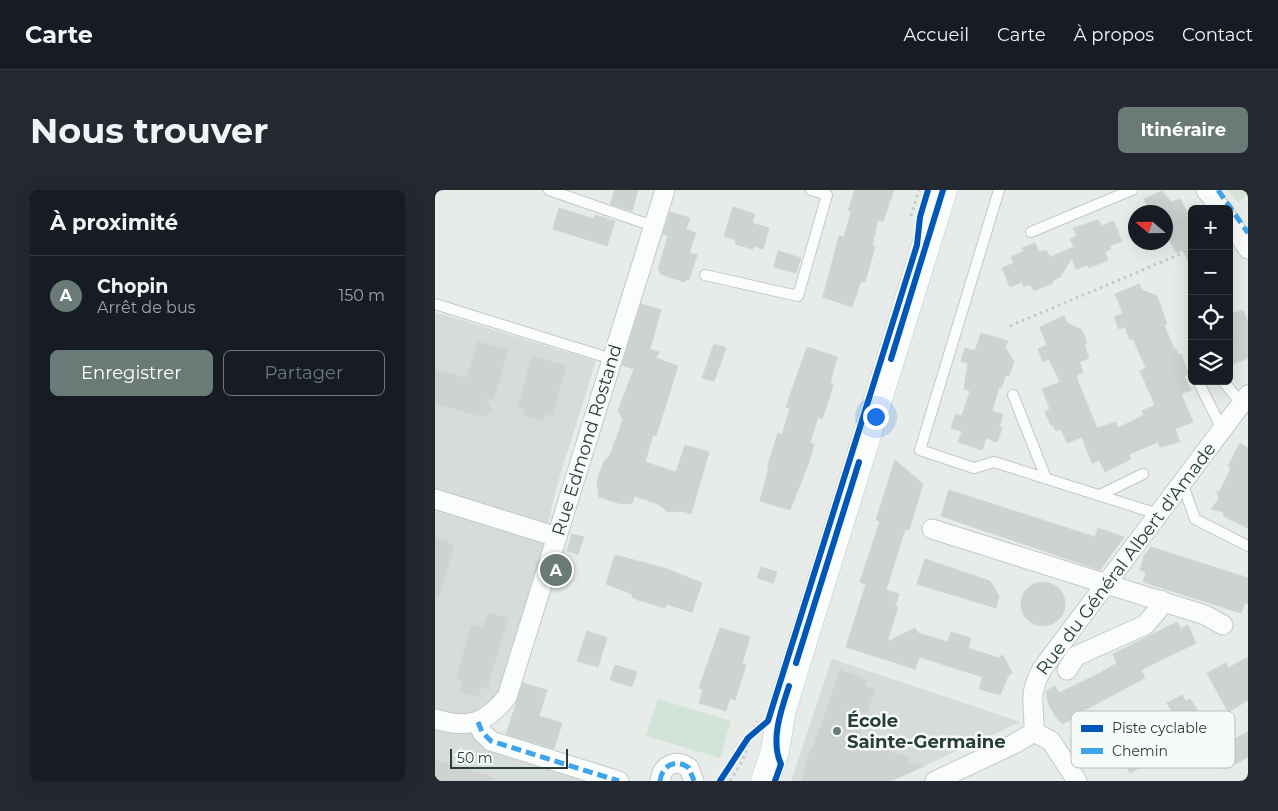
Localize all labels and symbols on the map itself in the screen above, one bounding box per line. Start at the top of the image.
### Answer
north arrow [1128,205,1173,250]
street label: Rue Edmond Rostand [547,341,627,539]
your location [863,404,889,430]
street label: Rue du Général Albert d'Amade [1031,438,1221,680]
pin: A [540,551,572,589]
place label: École Sainte-Germaine [847,710,1006,753]
legend [1071,711,1235,768]
text: Piste cyclable [1112,719,1207,737]
marker: École Sainte-Germaine [831,725,843,737]
text: Chemin [1112,742,1168,760]
scale bar [450,746,567,769]

